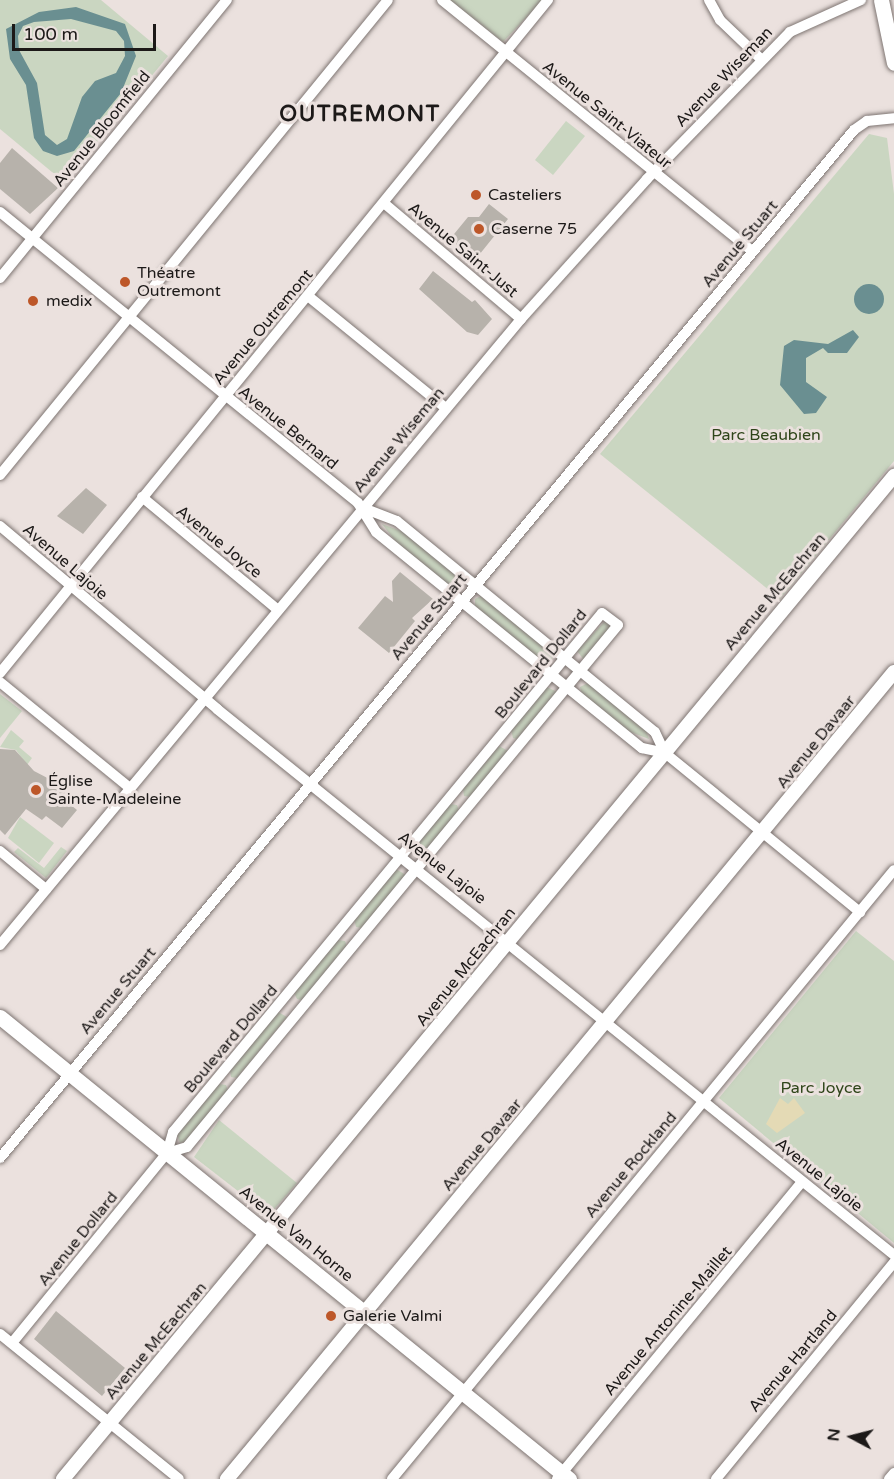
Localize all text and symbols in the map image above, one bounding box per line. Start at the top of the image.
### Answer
scale bar [15,12,159,50]
text: 100 m [23,23,78,45]
street label: Avenue Wiseman [671,23,777,131]
street label: Avenue Saint-Viateur [539,57,675,173]
street label: Avenue Bloomfield [49,67,155,191]
district label: OUTREMONT [279,102,441,128]
place label: Casteliers [488,185,562,205]
marker: Casteliers [469,188,483,202]
street label: Avenue Stuart [698,196,782,292]
street label: Avenue Saint-Just [404,198,522,302]
place label: Caserne 75 [491,219,577,239]
marker: Caserne 75 [472,222,486,236]
place label: Théatre Outremont [137,263,221,301]
street label: Avenue Outremont [209,265,317,389]
marker: Théatre Outremont [118,275,132,289]
place label: medix [46,291,92,311]
marker: medix [24,292,42,310]
street label: Avenue Bernard [234,382,342,474]
street label: Avenue Wiseman [349,383,449,497]
park label: Parc Beaubien [711,425,821,445]
street label: Avenue Joyce [172,502,266,582]
street label: Avenue Lajoie [19,520,111,604]
street label: Avenue McEachran [720,529,830,655]
street label: Avenue Stuart [387,569,471,665]
street label: Boulevard Dollard [491,605,591,723]
street label: Avenue Davaar [772,691,860,793]
place label: Église Sainte-Madeleine [48,771,181,809]
marker: Église Sainte-Madeleine [29,783,43,797]
street label: Avenue Lajoie [394,828,490,908]
street label: Avenue McEachran [412,904,520,1030]
street label: Avenue Stuart [76,943,160,1039]
street label: Boulevard Dollard [180,981,282,1097]
park label: Parc Joyce [781,1078,861,1098]
street label: Avenue Davaar [438,1095,526,1195]
street label: Avenue Rockland [581,1108,681,1222]
street label: Avenue Lajoie [772,1134,866,1216]
street label: Avenue Van Horne [235,1182,357,1286]
street label: Avenue Dollard [34,1188,122,1290]
street label: Avenue Antonine-Maillet [600,1242,736,1400]
street label: Avenue McEachran [101,1278,211,1404]
place label: Galerie Valmi [343,1306,442,1326]
street label: Avenue Hartland [745,1306,841,1416]
marker: Galerie Valmi [324,1309,338,1323]
north arrow [822,1407,882,1467]
text: N [823,1427,845,1442]

